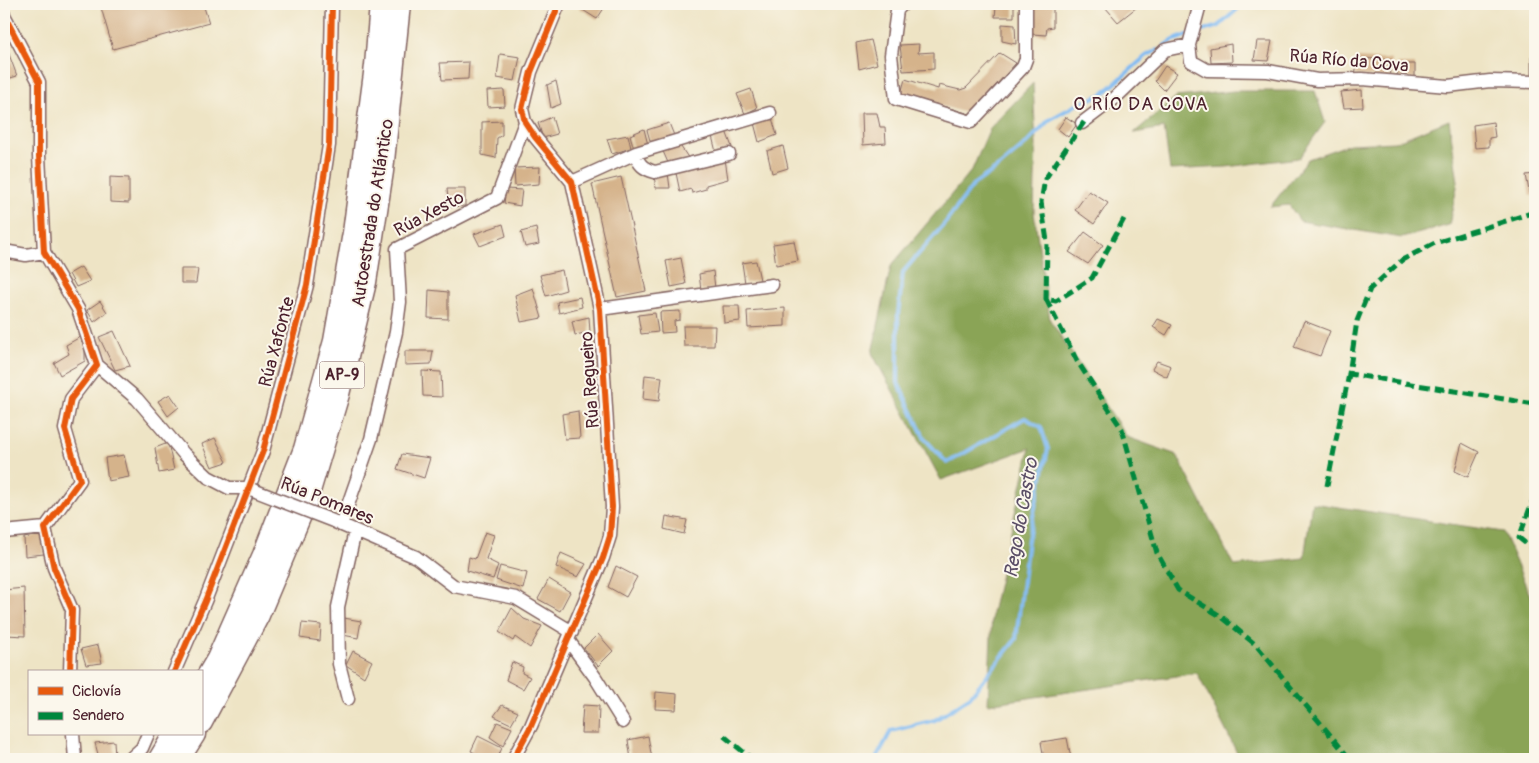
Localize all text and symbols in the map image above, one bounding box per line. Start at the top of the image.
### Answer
street label: Rúa Río da Cova [1289,44,1409,78]
district label: O RÍO DA COVA [1073,92,1209,116]
street label: Autoestrada do Atlántico [347,117,399,309]
street label: Rúa Xesto [390,186,468,242]
street label: Rúa Xafonte [254,294,300,390]
street label: Rúa Regueiro [575,330,605,429]
road number: AP-9 [320,362,364,388]
water label: Rego do Castro [999,455,1044,580]
street label: Rúa Pomares [277,472,377,530]
legend [28,670,202,736]
text: Ciclovía [72,682,121,701]
text: Sendero [72,706,124,725]

